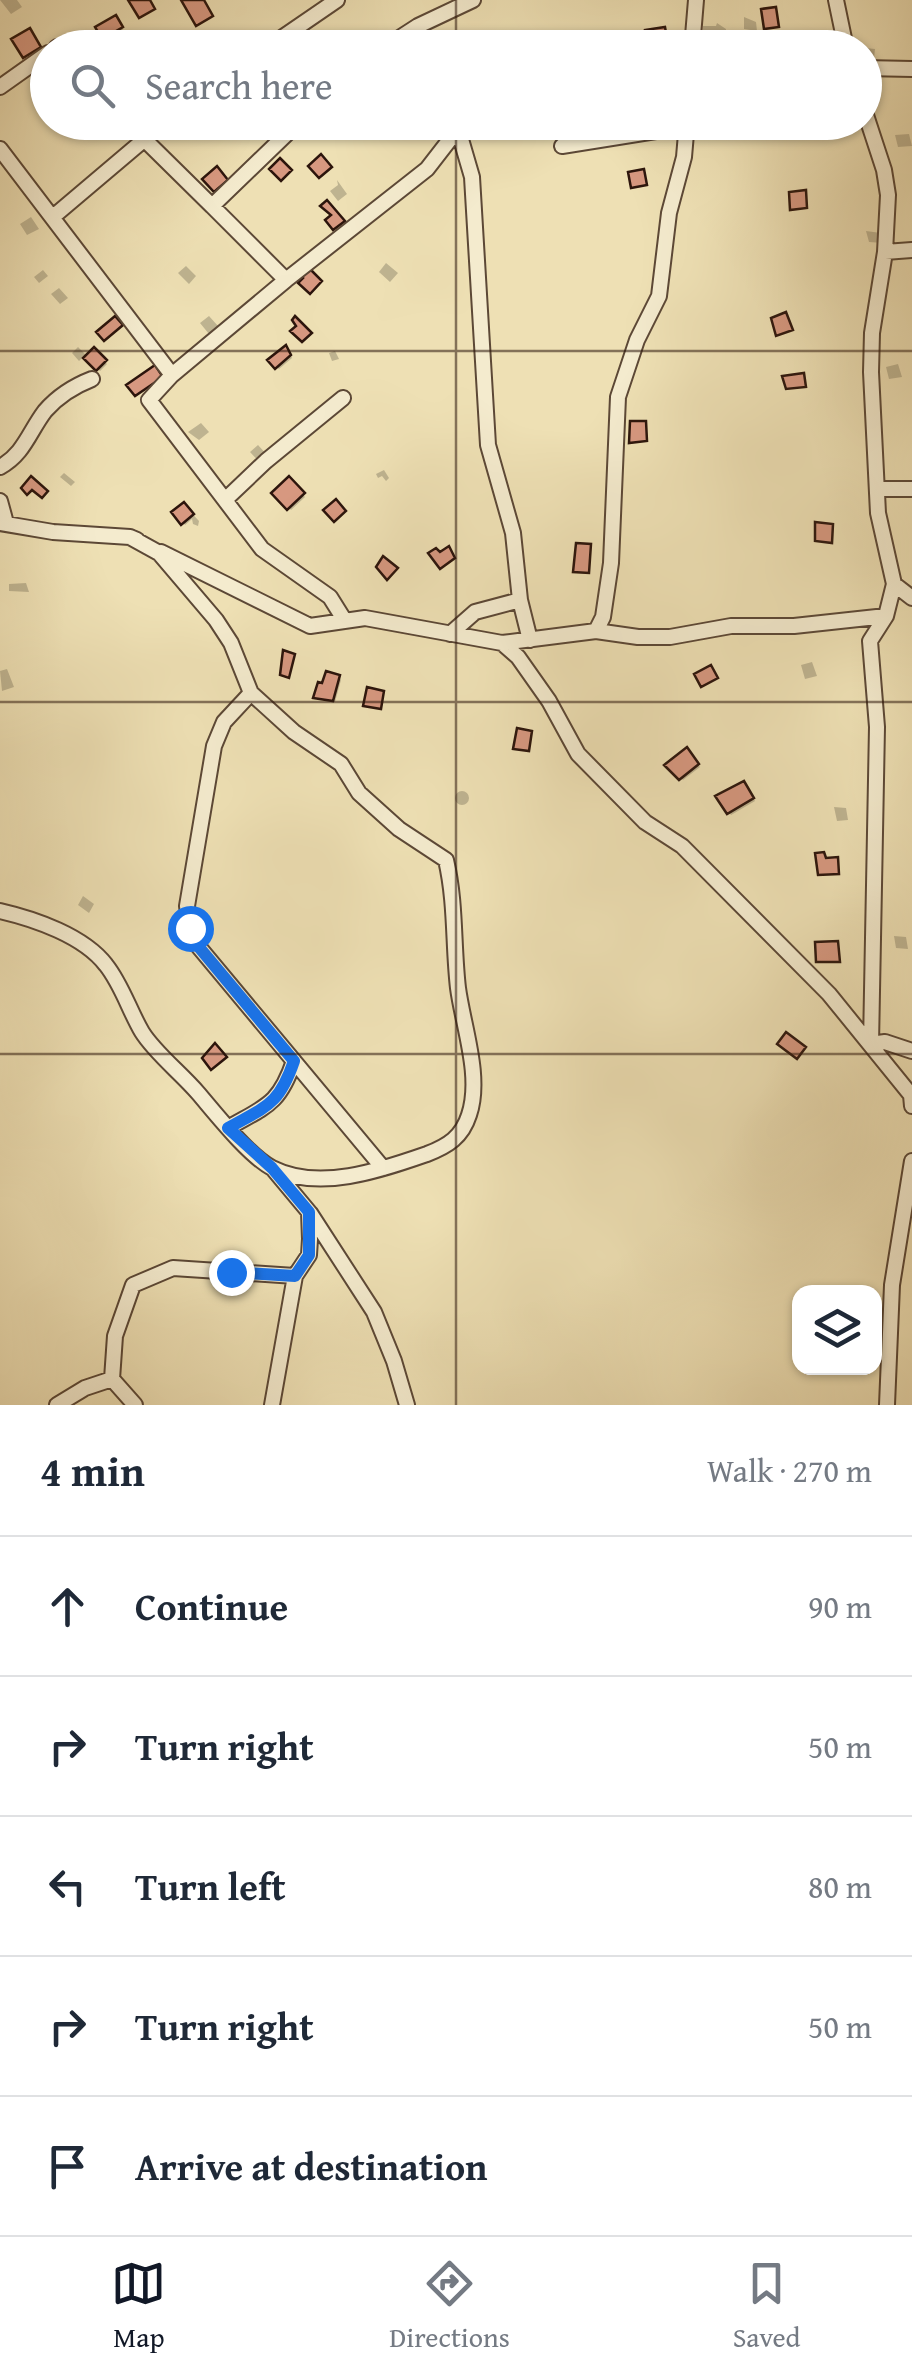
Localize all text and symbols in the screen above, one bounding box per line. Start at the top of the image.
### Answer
search box [30,30,882,140]
text: Search here [145,57,333,113]
icon: search [65,58,120,113]
route start [168,906,214,952]
route end [209,1250,255,1296]
map controls [792,1285,882,1375]
button: layers [792,1285,882,1375]
text: 4 min [40,1440,145,1501]
text: Walk · 270 m [707,1447,872,1494]
text: Continue [135,1578,288,1634]
icon: ahead [40,1579,95,1634]
text: 90 m [808,1583,872,1630]
text: Turn right [135,1718,314,1774]
icon: right [40,1719,95,1774]
text: 50 m [808,1723,872,1770]
text: Turn left [135,1858,286,1914]
icon: left [40,1859,95,1914]
text: 80 m [808,1863,872,1910]
text: Turn right [135,1998,314,2054]
icon: right [40,1999,95,2054]
text: 50 m [808,2003,872,2050]
text: Arrive at destination [135,2138,488,2194]
icon: arrive [40,2139,95,2194]
tab: Map [111,2256,166,2357]
tab: Directions [389,2256,510,2357]
tab: Saved [733,2256,801,2357]

